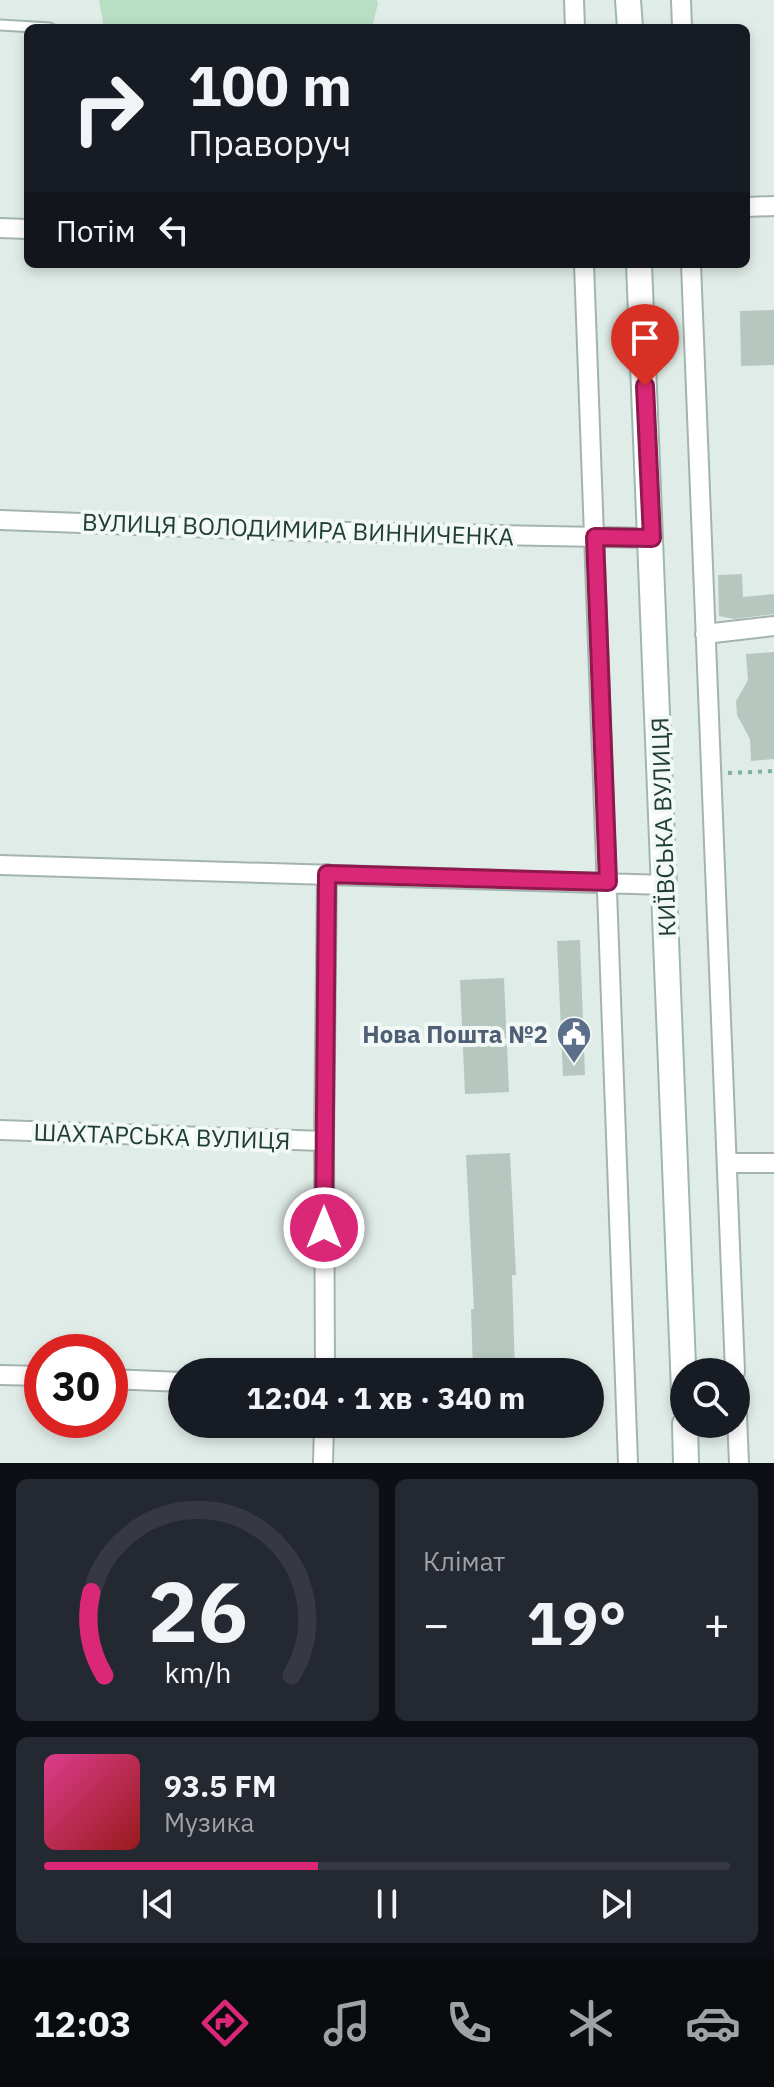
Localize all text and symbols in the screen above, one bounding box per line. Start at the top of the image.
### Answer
text: 100 m [188,49,352,121]
icon: right [56,56,160,160]
text: Праворуч [188,119,351,166]
icon: left [152,208,196,252]
text: Потім [56,211,136,250]
pin [611,304,679,386]
icon: arrive [623,316,667,360]
street label: ВУЛИЦЯ ВОЛОДИМИРА ВИННИЧЕНКА [82,505,514,553]
street label: КИЇВСЬКА ВУЛИЦЯ [643,717,683,937]
public building icon: Нова Пошта №2 [555,1015,593,1065]
place label: Нова Пошта №2 [362,1018,548,1050]
street label: ШАХТАРСЬКА ВУЛИЦЯ [33,1116,291,1156]
position arrow [282,1186,366,1270]
speed limit sign: 30 [24,1334,128,1438]
map controls [670,1358,750,1438]
button: search [670,1358,750,1438]
text: 12:04 · 1 хв · 340 m [247,1378,525,1417]
text: Клімат [423,1544,505,1578]
text: 26 [148,1557,247,1665]
text: 19° [526,1583,627,1662]
text: − [423,1595,449,1652]
text: + [704,1595,730,1652]
text: km/h [164,1654,231,1691]
text: 93.5 FM [164,1766,277,1805]
text: Музика [164,1805,254,1839]
icon: previous [136,1882,180,1926]
icon: pause [365,1882,409,1926]
icon: next [594,1882,638,1926]
icon: directions [197,1995,253,2051]
icon: music [319,1995,375,2051]
icon: phone [441,1995,497,2051]
icon: climate [563,1995,619,2051]
icon: car [685,1995,741,2051]
text: 12:03 [33,2000,131,2047]

